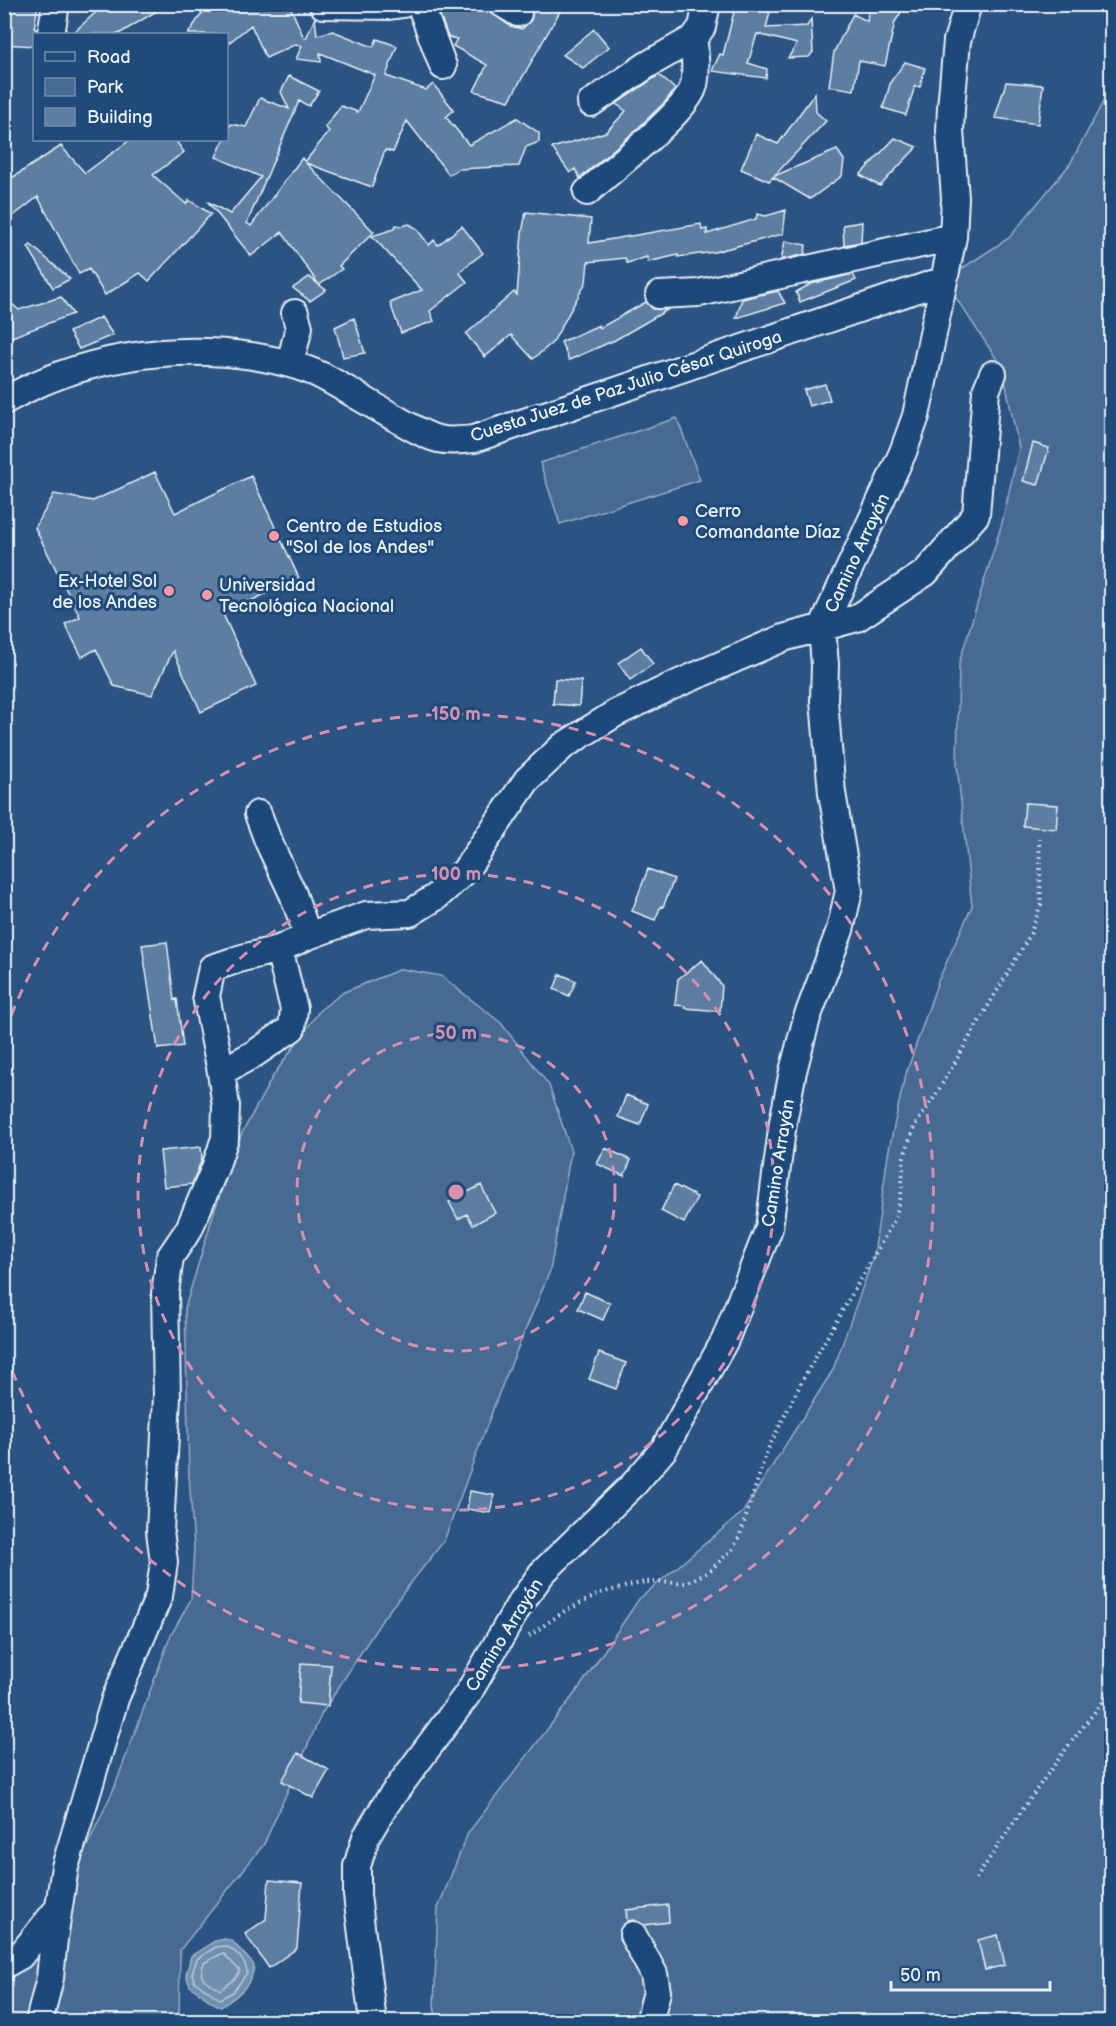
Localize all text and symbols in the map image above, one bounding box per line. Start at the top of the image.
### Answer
legend [33,33,228,141]
text: Road [87,47,131,68]
text: Park [87,77,123,98]
text: Building [87,107,153,128]
street label: Cuesta Juez de Paz Julio César Quiroga [468,326,785,447]
street label: Camino Arrayán [821,490,894,616]
place label: Cerro Comandante Díaz [695,501,841,543]
marker: Cerro Comandante Díaz [676,514,690,528]
place label: Centro de Estudios "Sol de los Andes" [286,516,442,558]
marker: Centro de Estudios "Sol de los Andes" [267,529,281,543]
place label: Ex-Hotel Sol de los Andes [52,571,157,613]
place label: Universidad Tecnológica Nacional [219,575,394,617]
marker: Ex-Hotel Sol de los Andes [162,584,176,598]
marker: Universidad Tecnológica Nacional [200,588,214,602]
text: 150 m [431,704,481,725]
text: 100 m [431,864,481,885]
text: 50 m [435,1023,477,1044]
street label: Camino Arrayán [758,1098,799,1228]
centre of rings [446,1182,466,1202]
street label: Camino Arrayán [461,1575,548,1696]
scale bar [891,1954,1050,1992]
text: 50 m [900,1965,941,1986]

